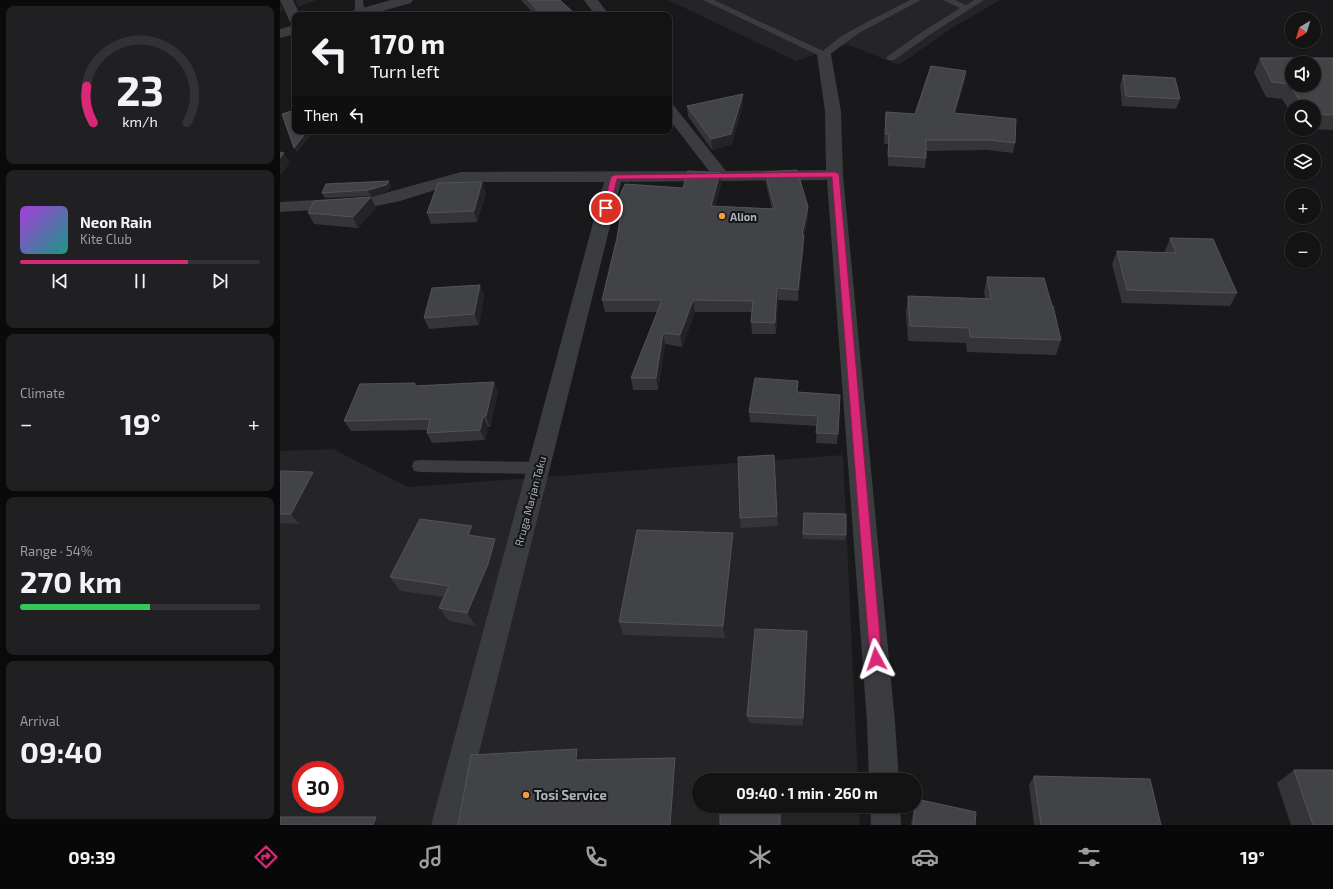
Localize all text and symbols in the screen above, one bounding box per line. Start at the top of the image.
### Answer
north arrow [1285,12,1321,48]
map controls [1285,12,1321,268]
text: 170 m [370,26,445,60]
icon: left [304,28,356,80]
button: sound [1285,56,1321,92]
text: Turn left [370,60,440,82]
text: 23 [116,64,164,114]
button: search [1285,100,1321,136]
icon: left [346,104,368,126]
text: Then [304,106,338,124]
text: km/h [122,112,158,129]
button: layers [1285,144,1321,180]
button: + [1285,188,1321,224]
pin [589,191,623,225]
icon: arrive [595,197,617,219]
place label: Alion [730,210,757,223]
marker: Alion [717,211,727,221]
text: Neon Rain [80,213,152,231]
text: Kite Club [80,231,132,247]
button: − [1285,232,1321,268]
icon: previous [49,270,71,292]
icon: pause [129,270,151,292]
icon: next [209,270,231,292]
text: Climate [20,385,65,401]
text: 19° [120,405,161,441]
text: − [20,410,33,436]
text: + [248,410,260,436]
street label: Rruga Marjan Taku [512,455,549,548]
text: Range · 54% [20,543,92,559]
text: 270 km [20,563,122,599]
position arrow [855,638,897,680]
text: Arrival [20,713,60,729]
text: 09:40 [20,733,102,769]
speed limit sign: 30 [292,761,344,813]
text: 09:40 · 1 min · 260 m [736,784,878,802]
place label: Tosi Service [534,787,607,803]
marker: Tosi Service [521,790,531,800]
icon: directions [252,843,280,871]
icon: music [417,843,445,871]
icon: phone [582,843,610,871]
icon: climate [746,843,774,871]
icon: car [911,843,939,871]
icon: filters [1075,843,1103,871]
text: 09:39 [68,846,116,868]
text: 19° [1240,846,1265,868]

